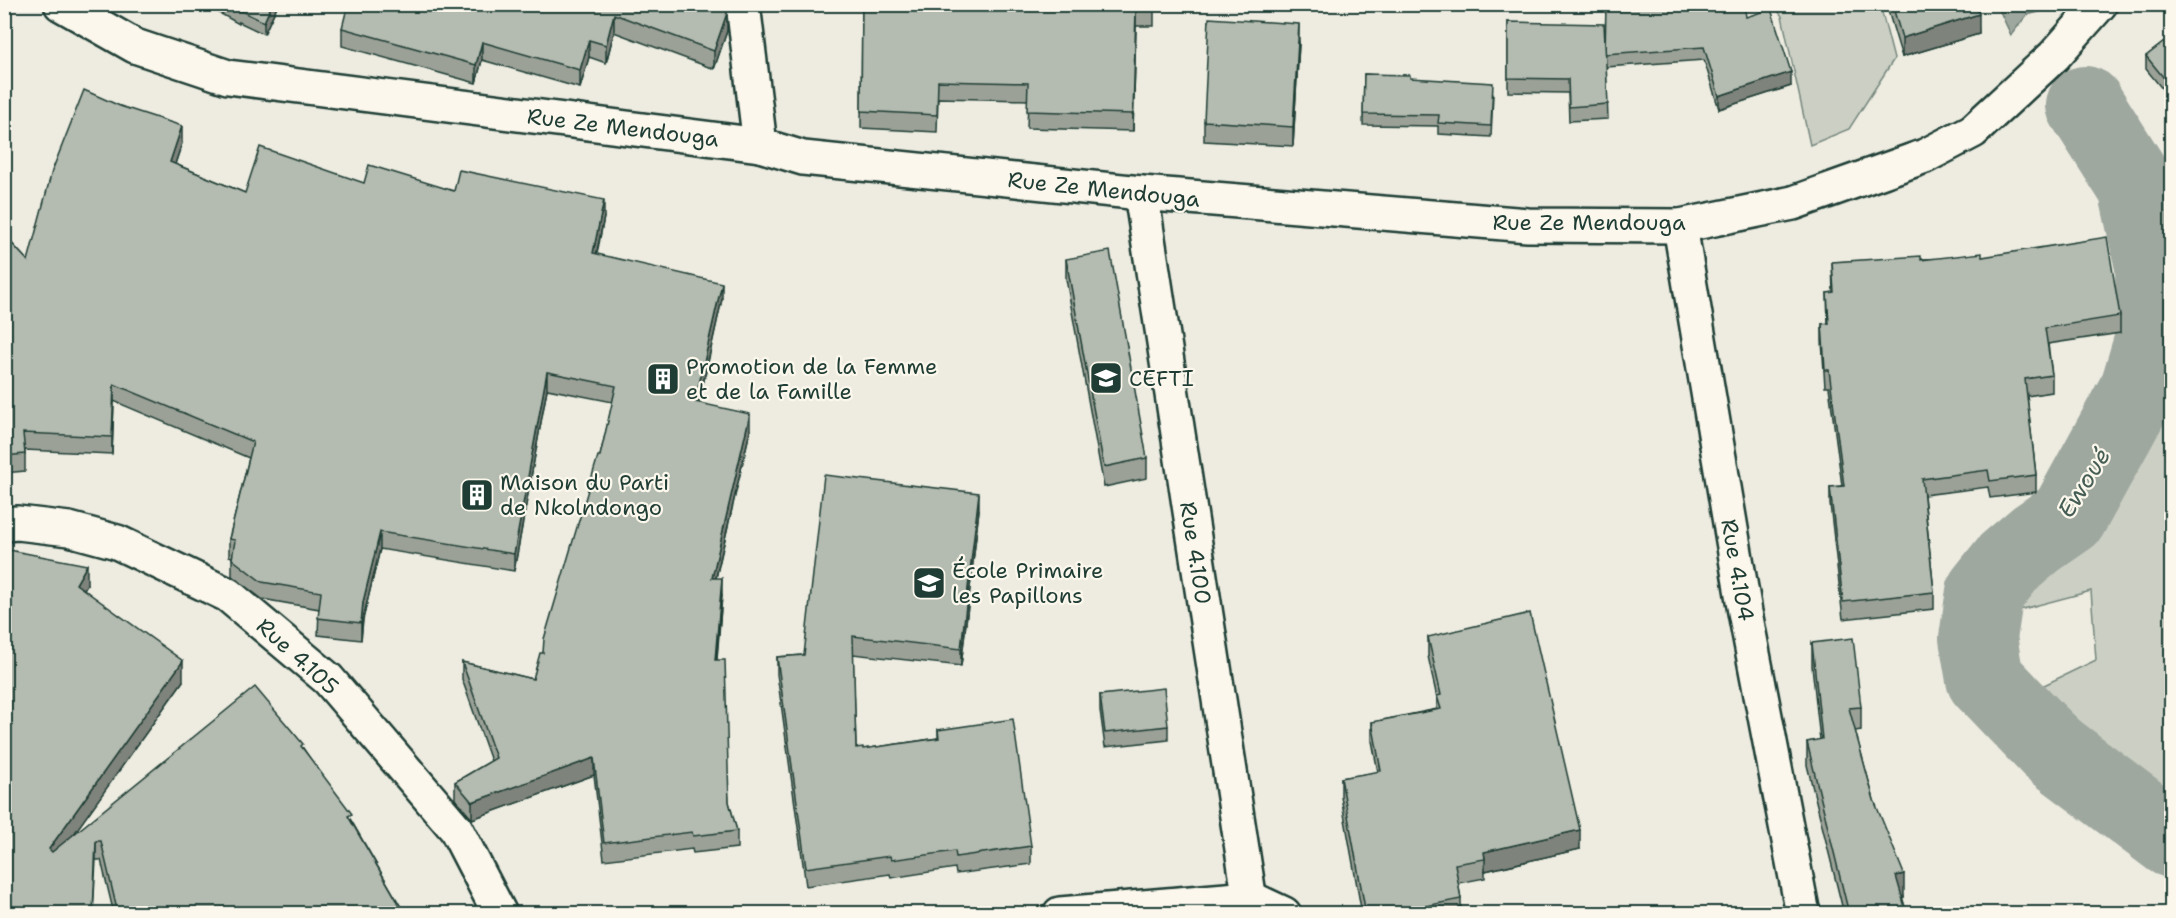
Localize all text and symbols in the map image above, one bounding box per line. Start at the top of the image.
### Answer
street label: Rue Ze Mendouga [525,101,721,154]
street label: Rue Ze Mendouga [1006,165,1202,214]
street label: Rue Ze Mendouga [1492,208,1686,237]
place label: Promotion de la Femme et de la Famille [686,352,937,406]
school or university icon: CEFTI [1088,360,1124,396]
building icon: Promotion de la Femme et de la Famille [645,361,681,397]
place label: CEFTI [1129,364,1194,393]
water label: Ewoué [2050,442,2118,524]
place label: Maison du Parti de Nkolndongo [500,468,669,522]
building icon: Maison du Parti de Nkolndongo [459,477,495,513]
street label: Rue 4.100 [1173,500,1218,607]
street label: Rue 4.104 [1714,517,1761,623]
place label: École Primaire les Papillons [952,556,1103,610]
school or university icon: École Primaire les Papillons [911,565,947,601]
street label: Rue 4.105 [250,612,345,701]

